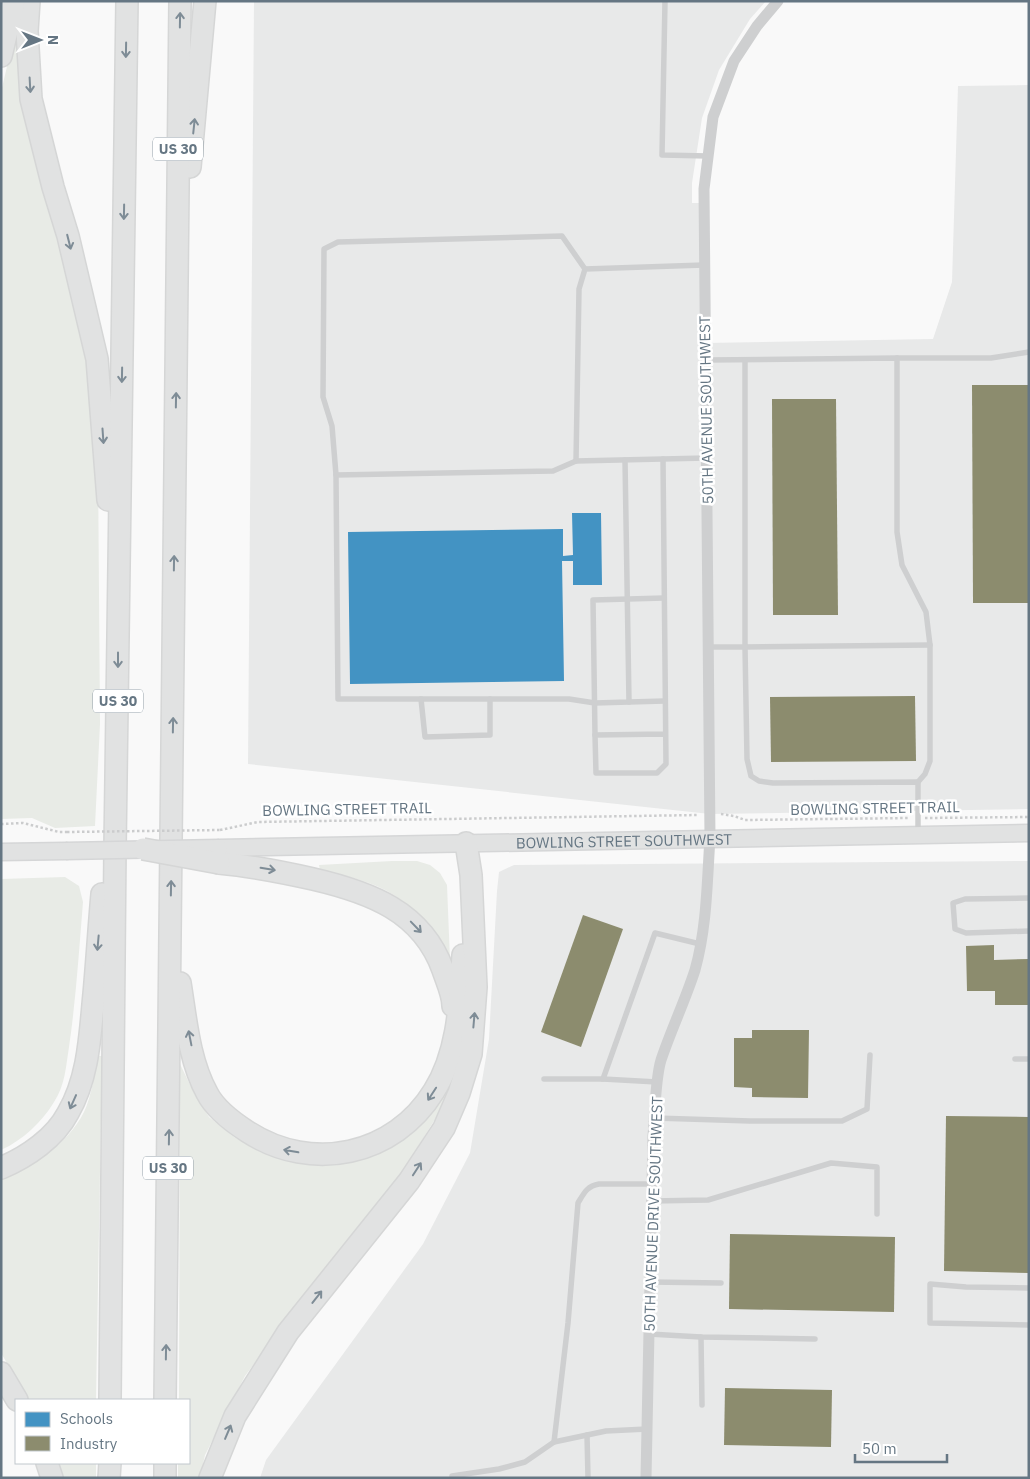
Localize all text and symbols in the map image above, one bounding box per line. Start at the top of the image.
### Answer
one-way arrow [175,12,185,28]
north arrow [15,15,65,65]
text: N [44,35,62,45]
one-way arrow [122,42,131,58]
one-way arrow [26,77,35,93]
one-way arrow [190,118,199,134]
road number: US 30 [153,138,203,160]
one-way arrow [119,204,129,220]
one-way arrow [65,234,74,250]
street label: 50TH AVENUE SOUTHWEST [695,315,717,504]
one-way arrow [117,366,127,383]
one-way arrow [171,393,181,409]
one-way arrow [98,428,108,444]
one-way arrow [169,555,179,571]
one-way arrow [113,652,123,668]
road number: US 30 [93,689,143,712]
one-way arrow [168,717,178,734]
street label: BOWLING STREET TRAIL [790,797,960,819]
street label: BOWLING STREET TRAIL [262,798,432,820]
street label: BOWLING STREET SOUTHWEST [516,829,733,852]
one-way arrow [259,865,275,875]
one-way arrow [166,880,176,896]
one-way arrow [410,921,422,934]
one-way arrow [93,934,103,950]
one-way arrow [469,1012,478,1028]
one-way arrow [184,1031,194,1047]
one-way arrow [427,1086,437,1100]
one-way arrow [68,1094,78,1109]
street label: 50TH AVENUE DRIVE SOUTHWEST [639,1095,667,1332]
one-way arrow [164,1129,173,1145]
one-way arrow [284,1145,300,1155]
road number: US 30 [143,1156,193,1180]
one-way arrow [412,1162,422,1176]
one-way arrow [311,1291,322,1304]
one-way arrow [161,1344,171,1360]
legend [15,1399,190,1464]
text: Schools [60,1409,113,1428]
one-way arrow [224,1425,234,1440]
scale bar [855,1432,948,1464]
text: Industry [60,1434,118,1453]
text: 50 m [862,1439,897,1458]

